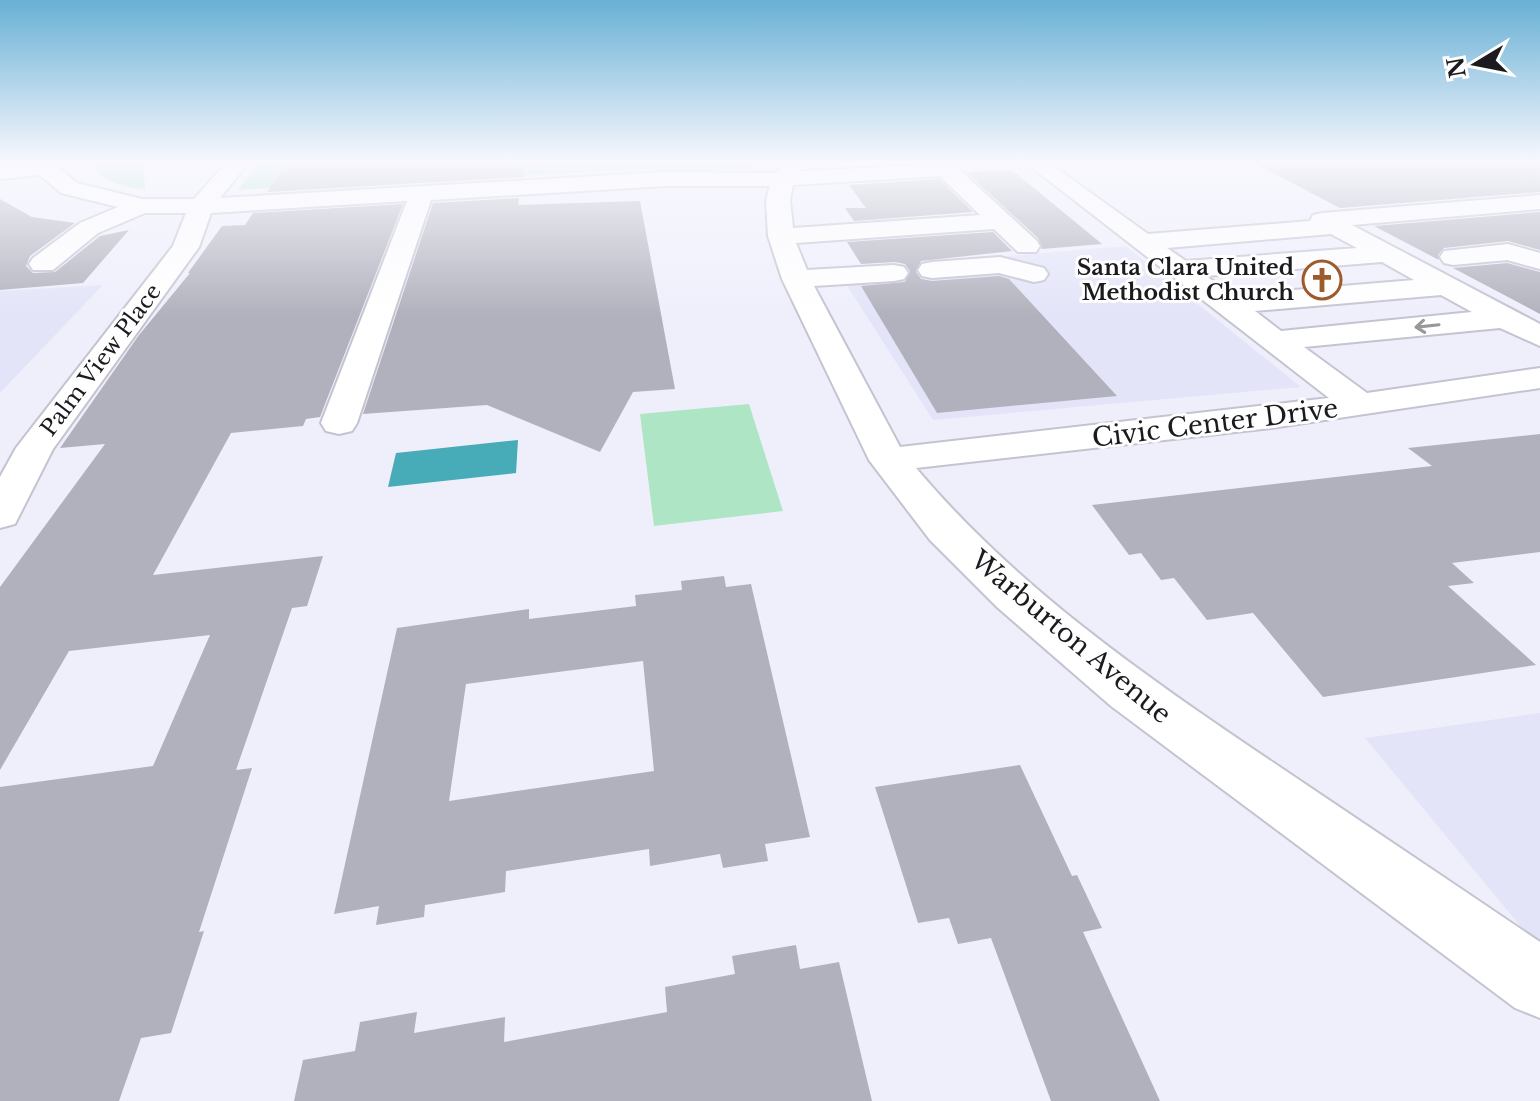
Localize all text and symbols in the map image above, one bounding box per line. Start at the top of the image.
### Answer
north arrow [1436,24,1516,104]
text: N [1442,55,1472,80]
place label: Santa Clara United Methodist Church [1077,254,1294,306]
church icon: Santa Clara United Methodist Church [1301,259,1343,301]
street label: Palm View Place [35,279,167,441]
one-way arrow [1414,318,1441,333]
street label: Civic Center Drive [1090,392,1340,454]
street label: Warburton Avenue [963,543,1178,730]

